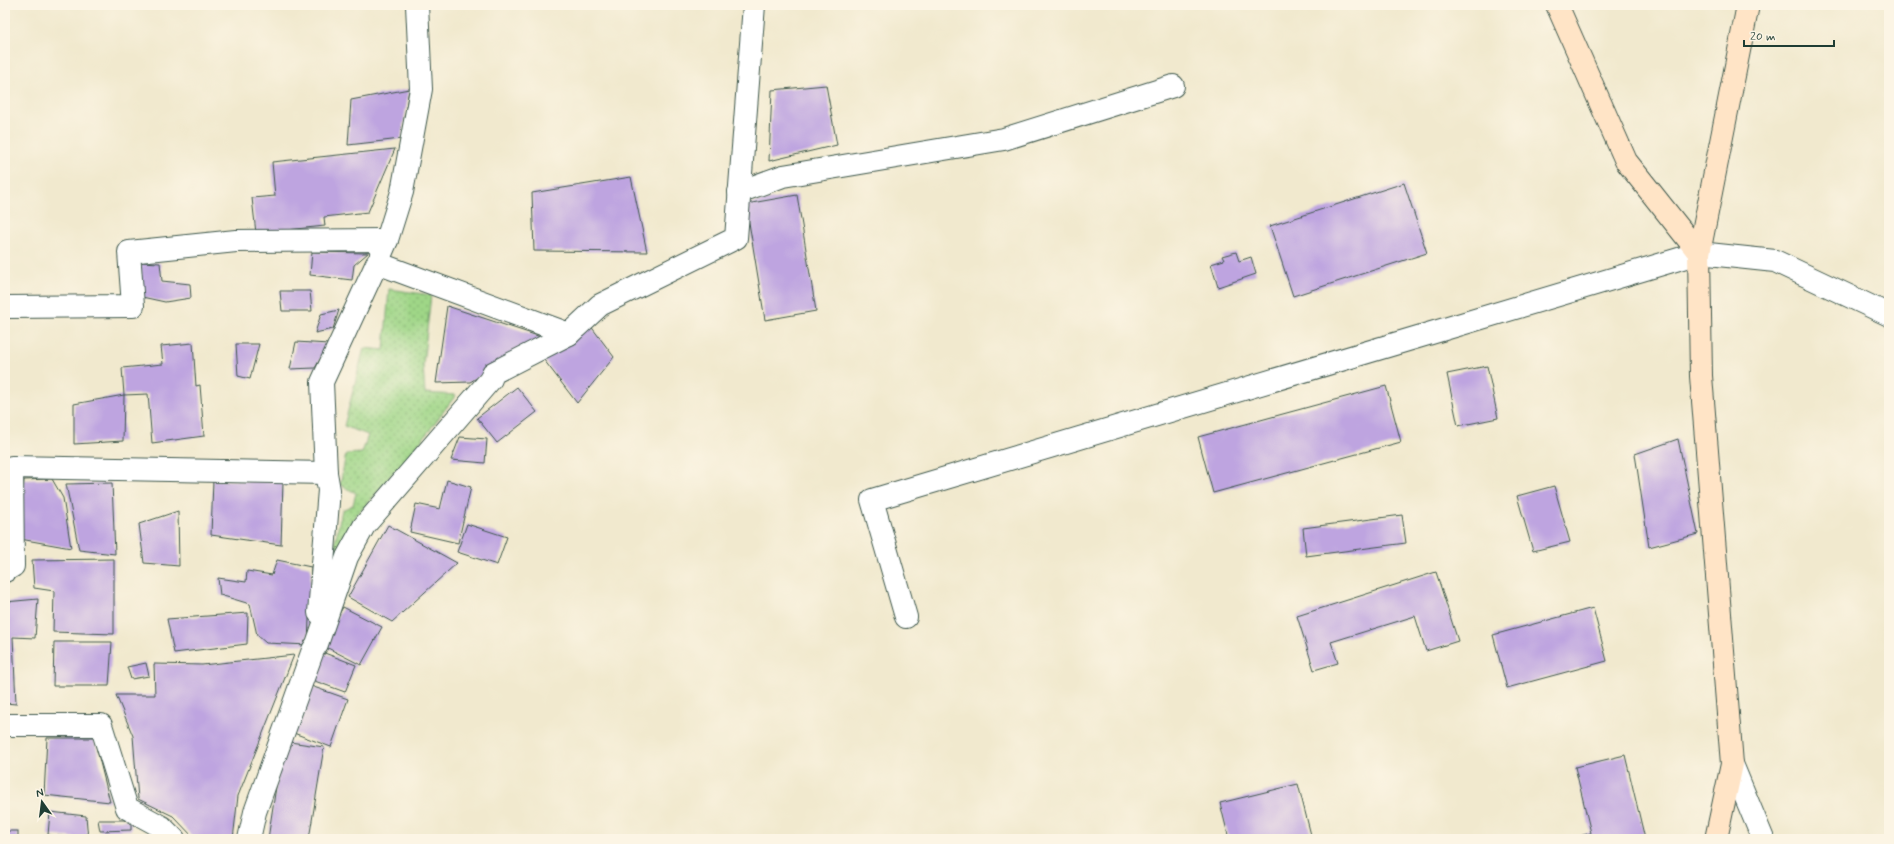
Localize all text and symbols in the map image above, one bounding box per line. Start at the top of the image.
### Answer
scale bar [1744,22,1834,48]
text: 20 m [1750,29,1776,45]
north arrow [22,782,62,822]
text: N [35,786,45,801]

